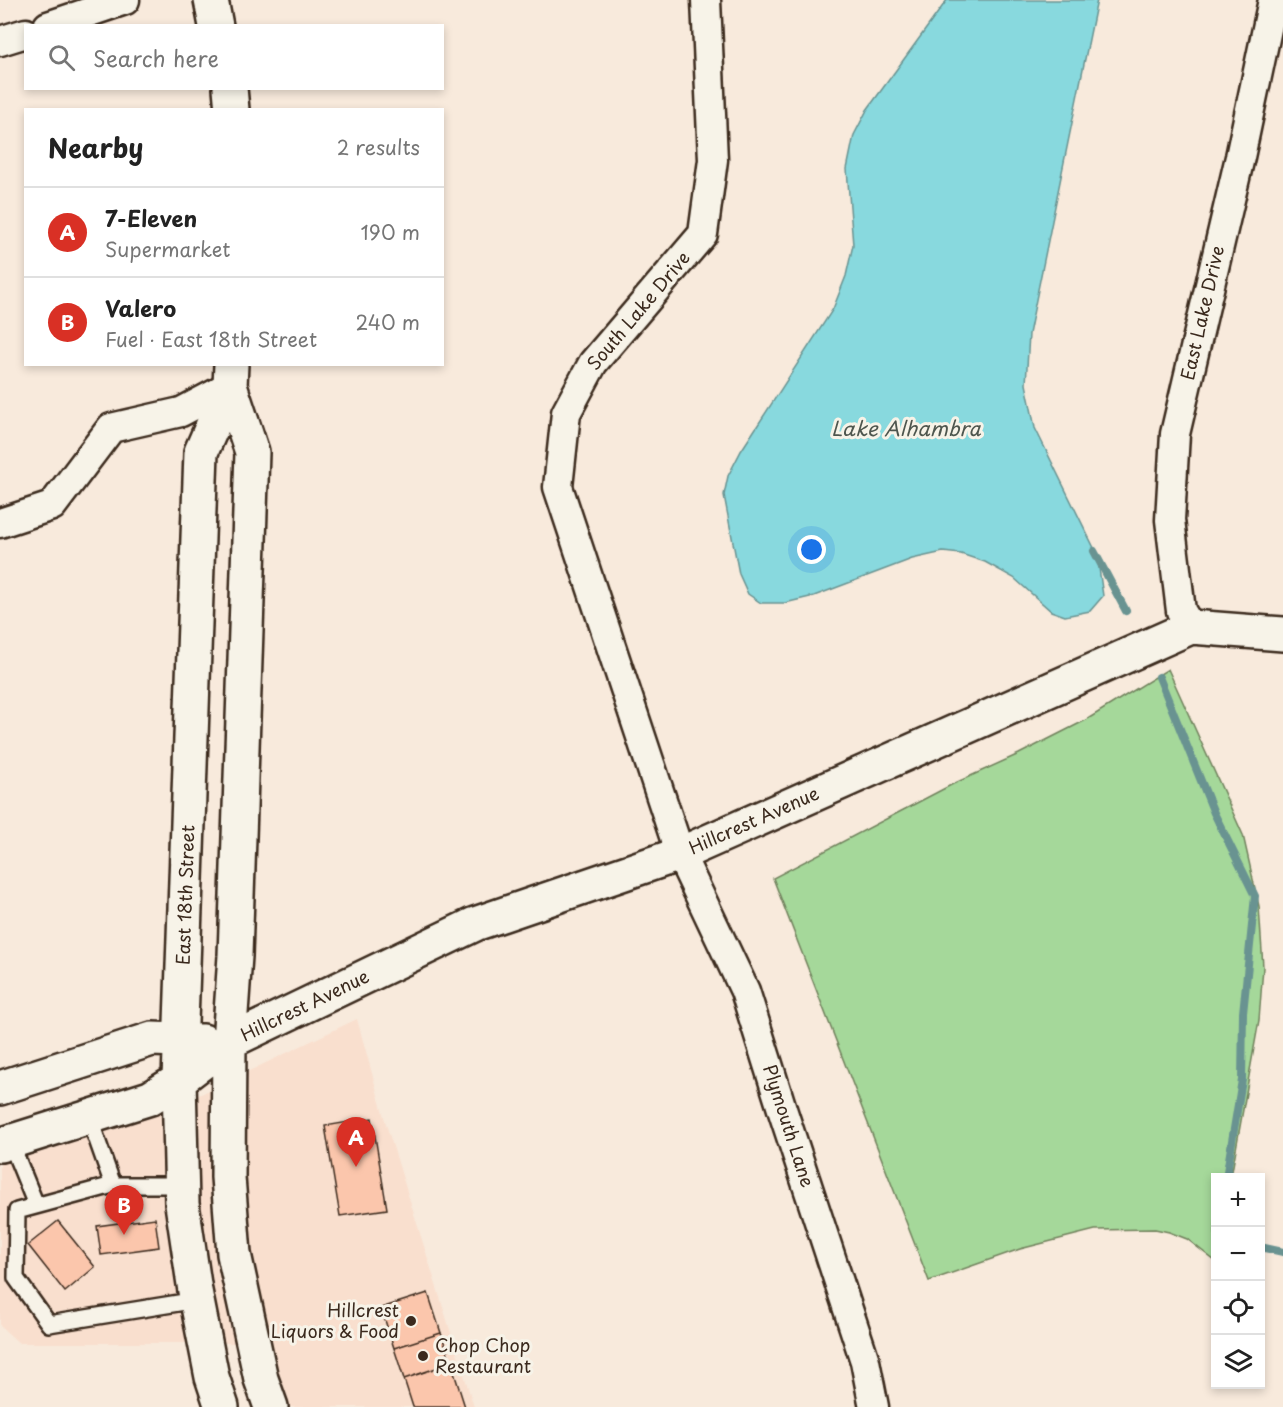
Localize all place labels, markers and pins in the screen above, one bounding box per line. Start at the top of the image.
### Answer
pin: A [336,1118,376,1167]
pin: B [104,1186,144,1235]
place label: Hillcrest Liquors & Food [271,1296,399,1344]
marker: Hillcrest Liquors & Food [404,1314,418,1328]
place label: Chop Chop Restaurant [435,1331,531,1379]
marker: Chop Chop Restaurant [416,1349,430,1363]

